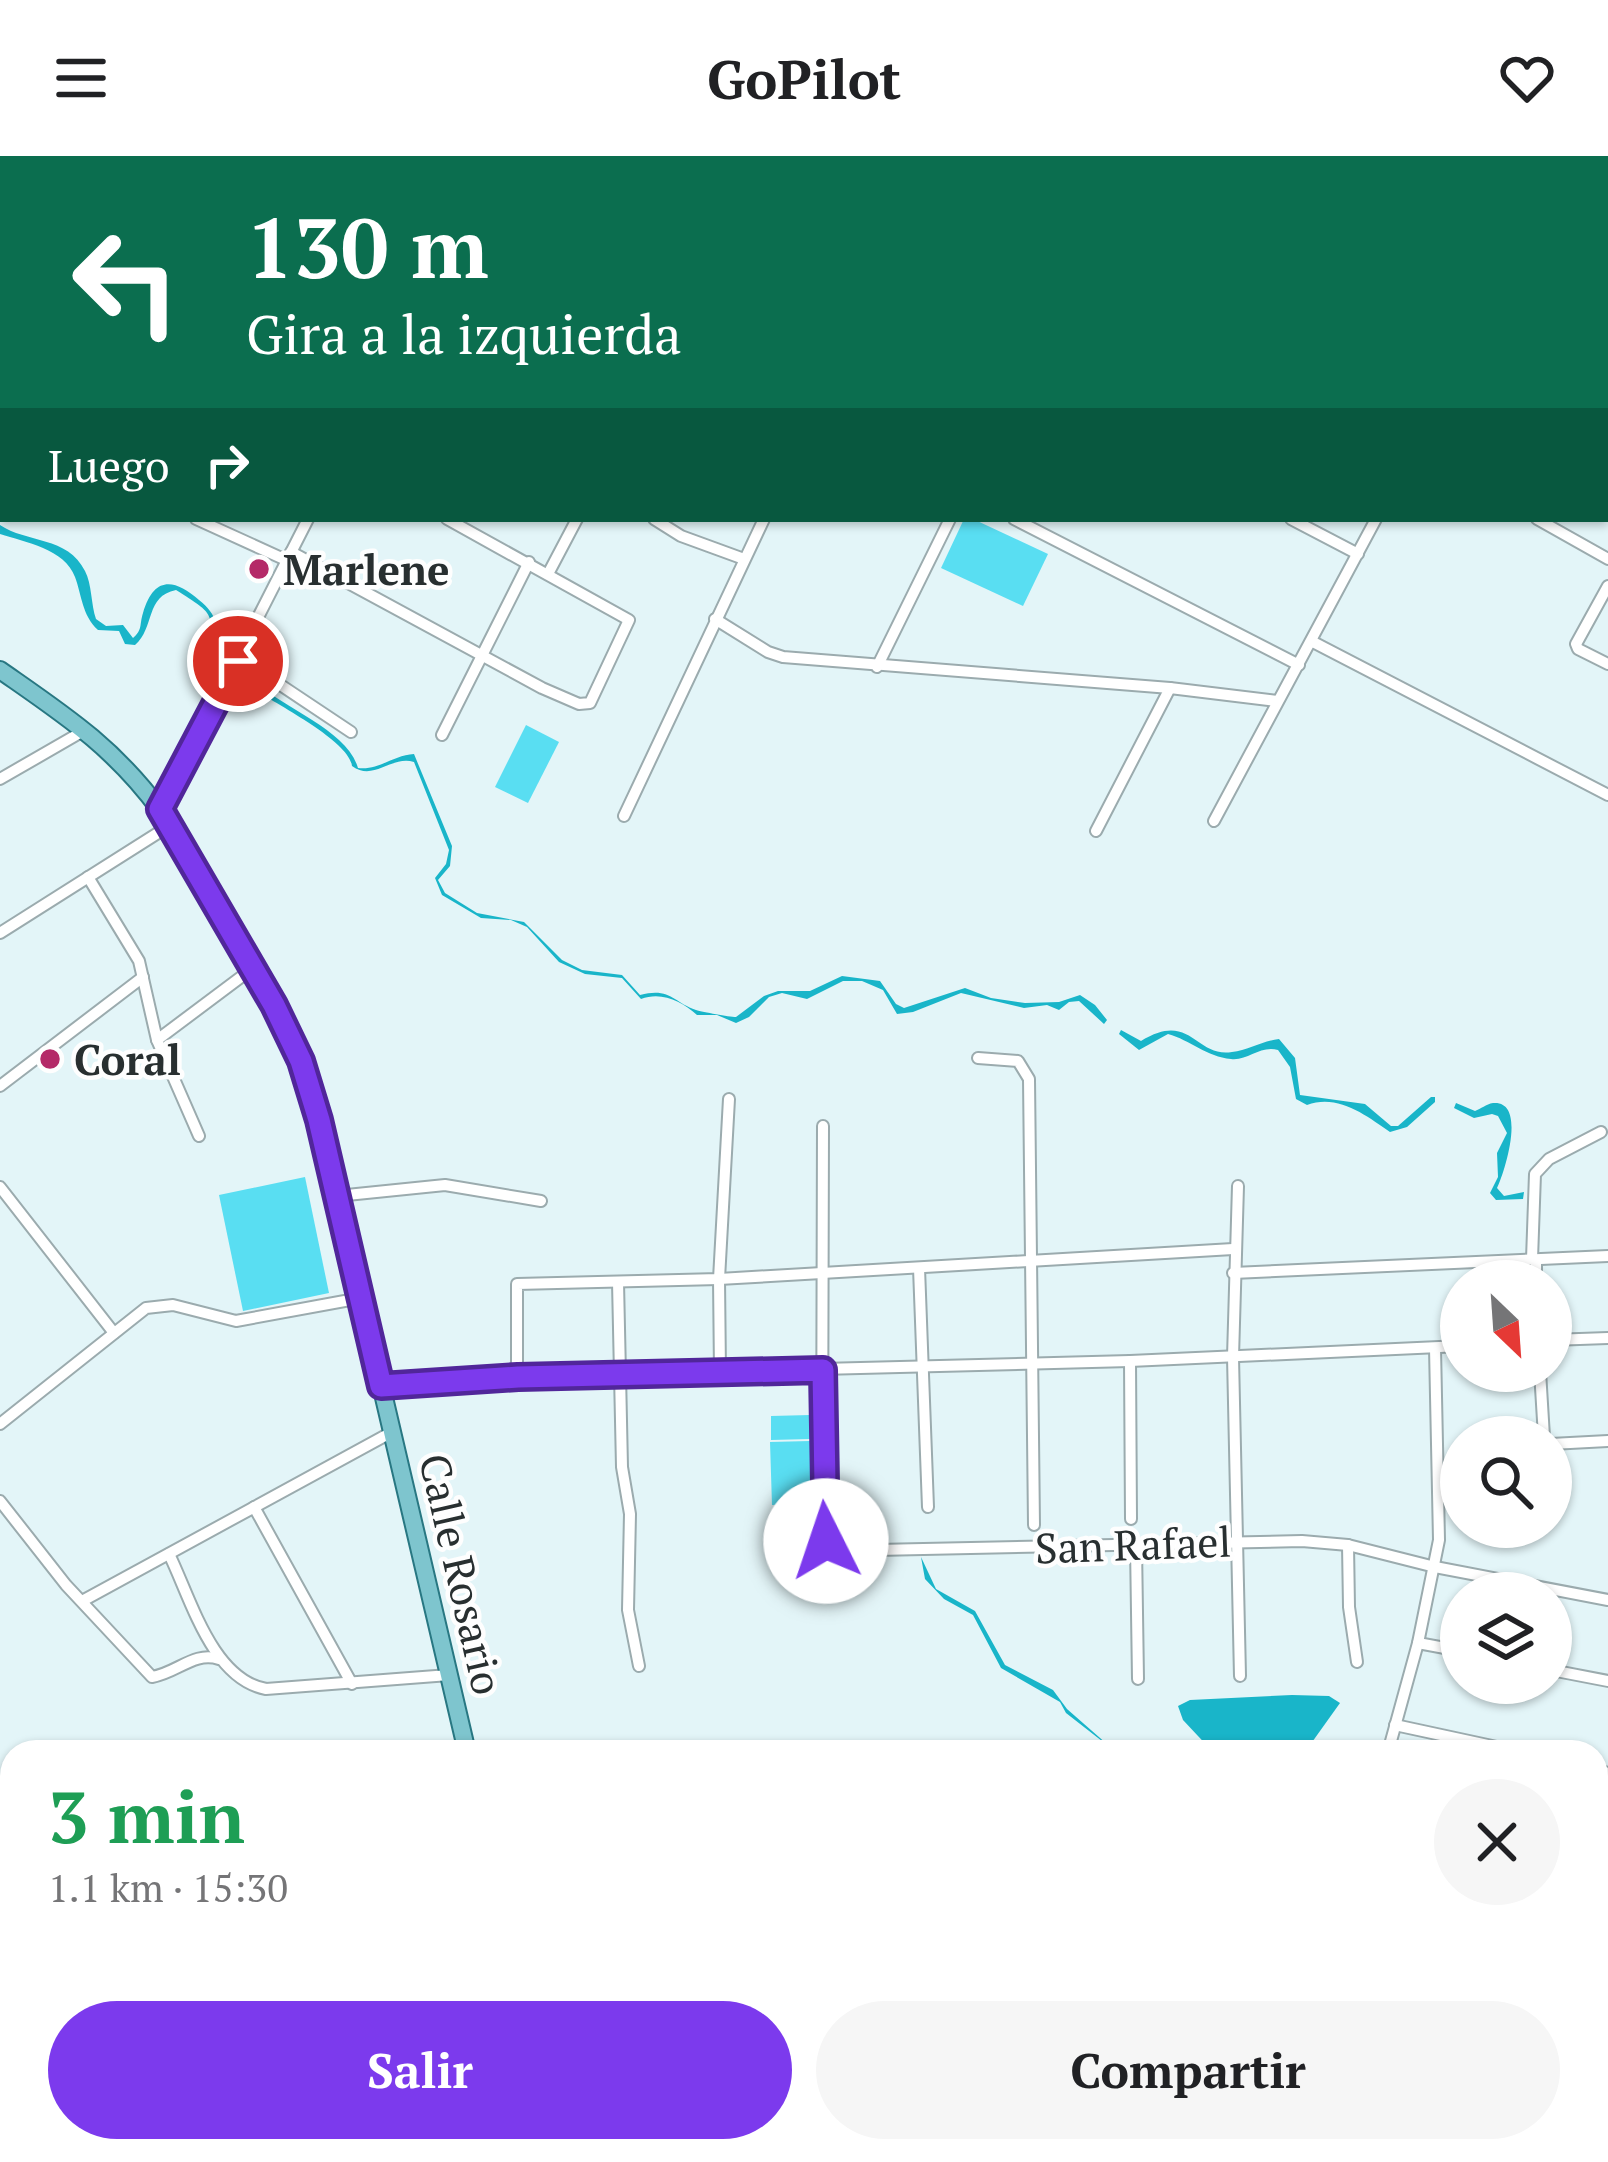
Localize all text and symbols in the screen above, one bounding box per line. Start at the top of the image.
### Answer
text: GoPilot [707,43,901,114]
icon: menu [48,45,114,111]
icon: heart [1494,45,1560,111]
text: 130 m [246,191,489,302]
icon: left [48,204,204,360]
text: Gira a la izquierda [246,298,682,369]
icon: right [194,432,260,498]
text: Luego [48,435,170,495]
place label: Marlene [283,541,450,597]
marker: Marlene [246,556,272,582]
pin [187,610,289,712]
icon: arrive [205,628,271,694]
place label: Coral [74,1031,181,1087]
marker: Coral [37,1046,63,1072]
north arrow [1440,1260,1572,1392]
map controls [1440,1260,1572,1704]
button: search [1440,1416,1572,1548]
street label: Calle Rosario [407,1448,517,1700]
position arrow [763,1478,889,1604]
street label: San Rafael [1034,1513,1232,1575]
button: layers [1440,1572,1572,1704]
text: 3 min [48,1768,245,1864]
button: close [1434,1779,1560,1905]
text: 1.1 km · 15:30 [48,1861,288,1913]
button: Salir [48,2001,792,2139]
button: Compartir [816,2001,1560,2139]

